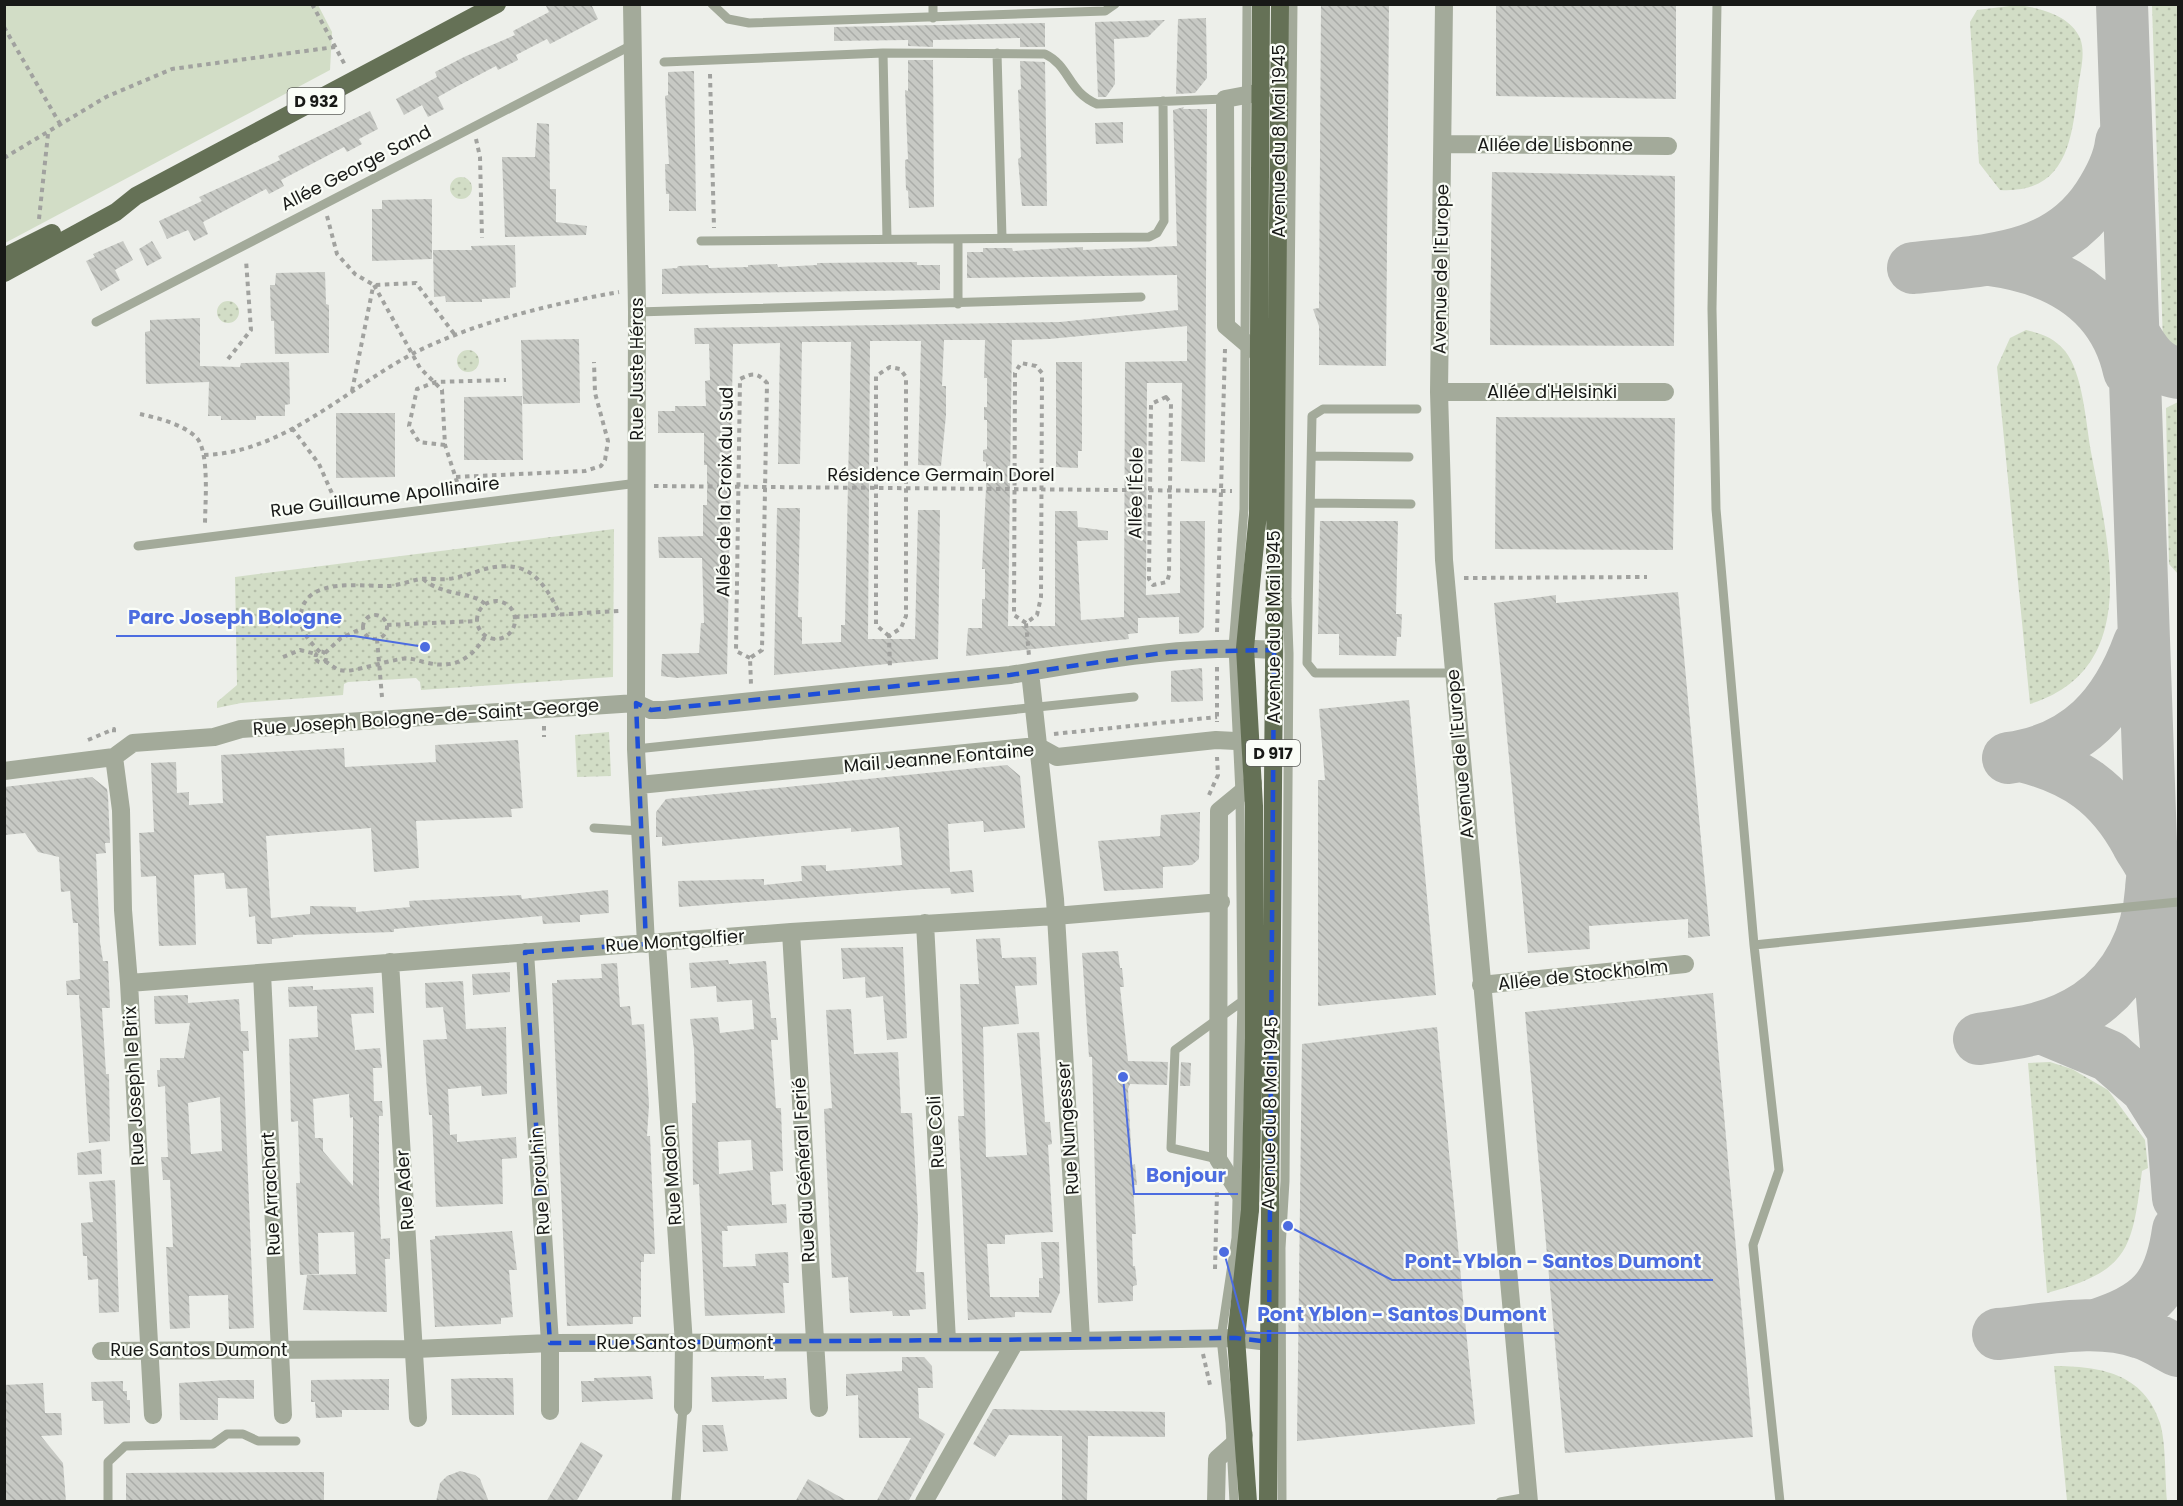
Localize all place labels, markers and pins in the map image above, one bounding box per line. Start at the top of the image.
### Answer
callout: Parc Joseph Bologne [116,598,354,636]
callout: Bonjour [1134,1156,1238,1194]
callout: Pont-Yblon - Santos Dumont [1392,1242,1713,1280]
callout: Pont Yblon - Santos Dumont [1246,1295,1559,1333]

